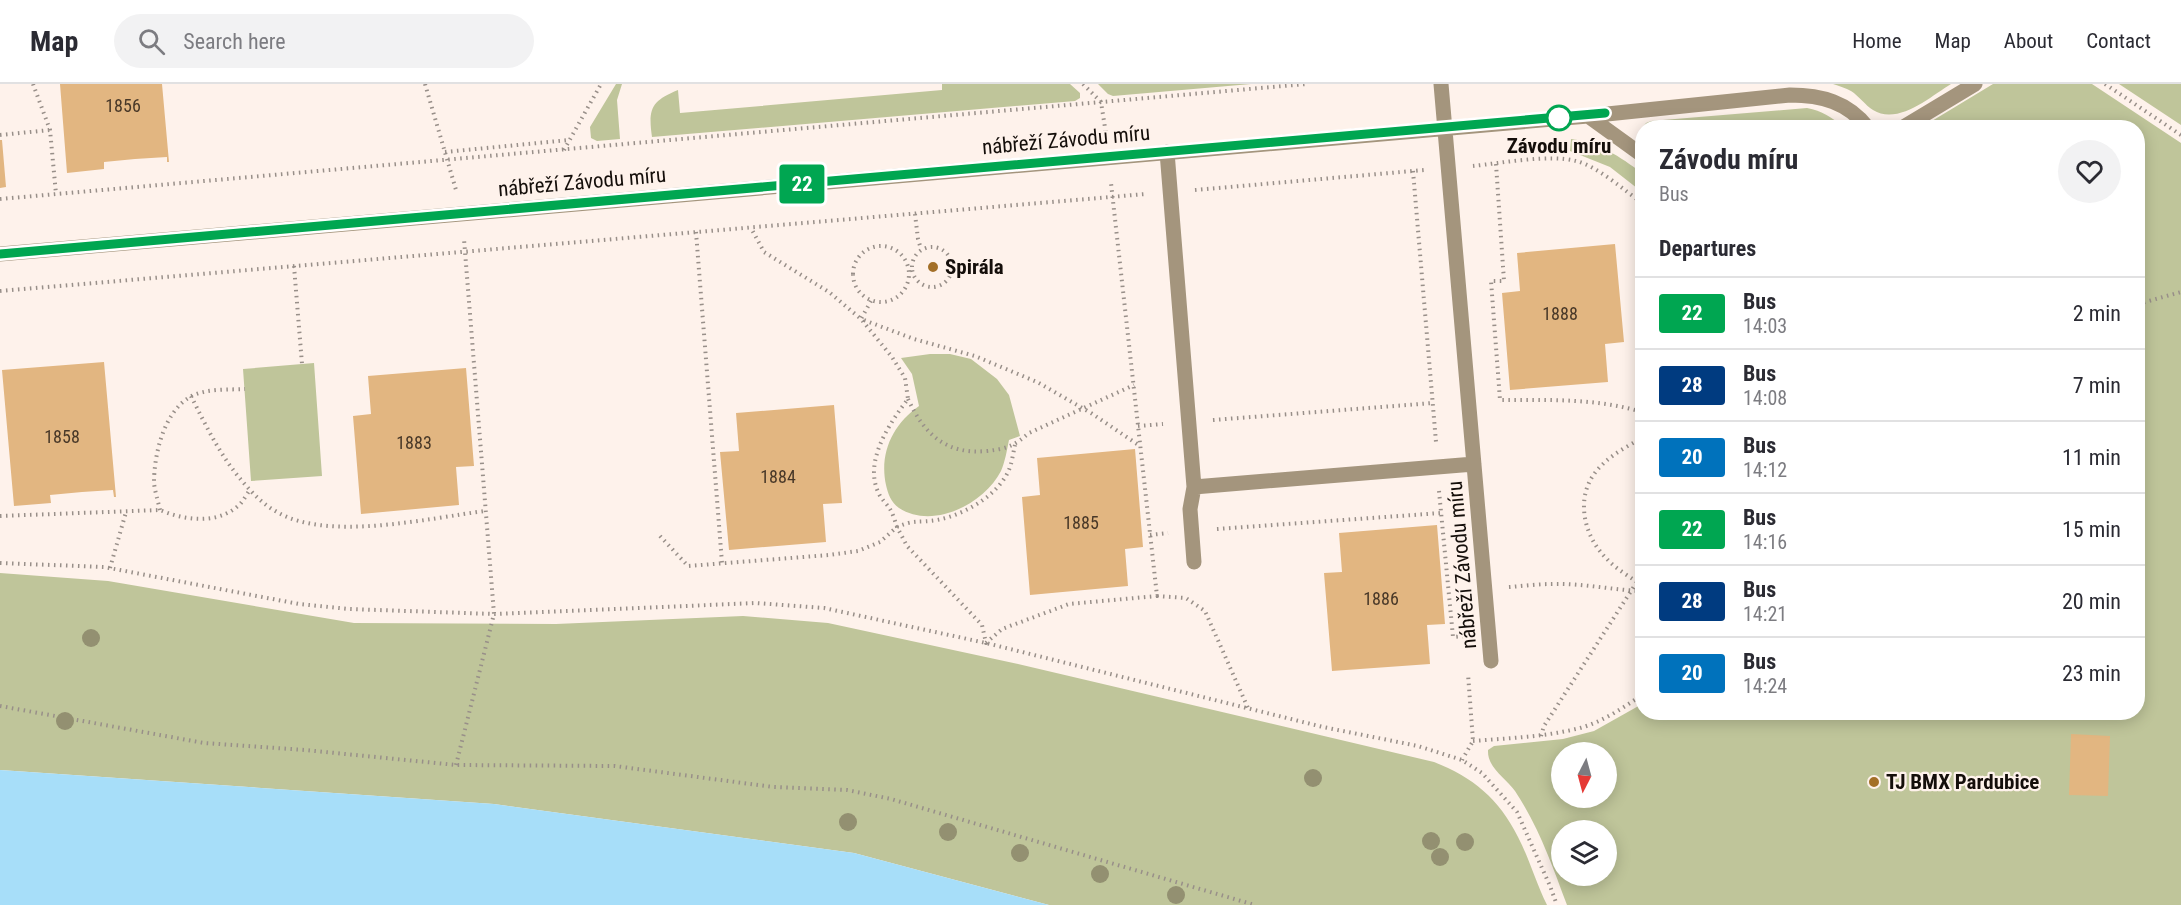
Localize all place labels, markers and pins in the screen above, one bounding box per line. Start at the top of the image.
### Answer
marker: Závodu míru [1546,105,1572,131]
place label: Závodu míru [1507,134,1611,158]
place label: Spirála [945,255,1004,279]
marker: Spirála [926,260,940,274]
place label: TJ BMX Pardubice [1886,770,2039,794]
marker: TJ BMX Pardubice [1867,775,1881,789]

